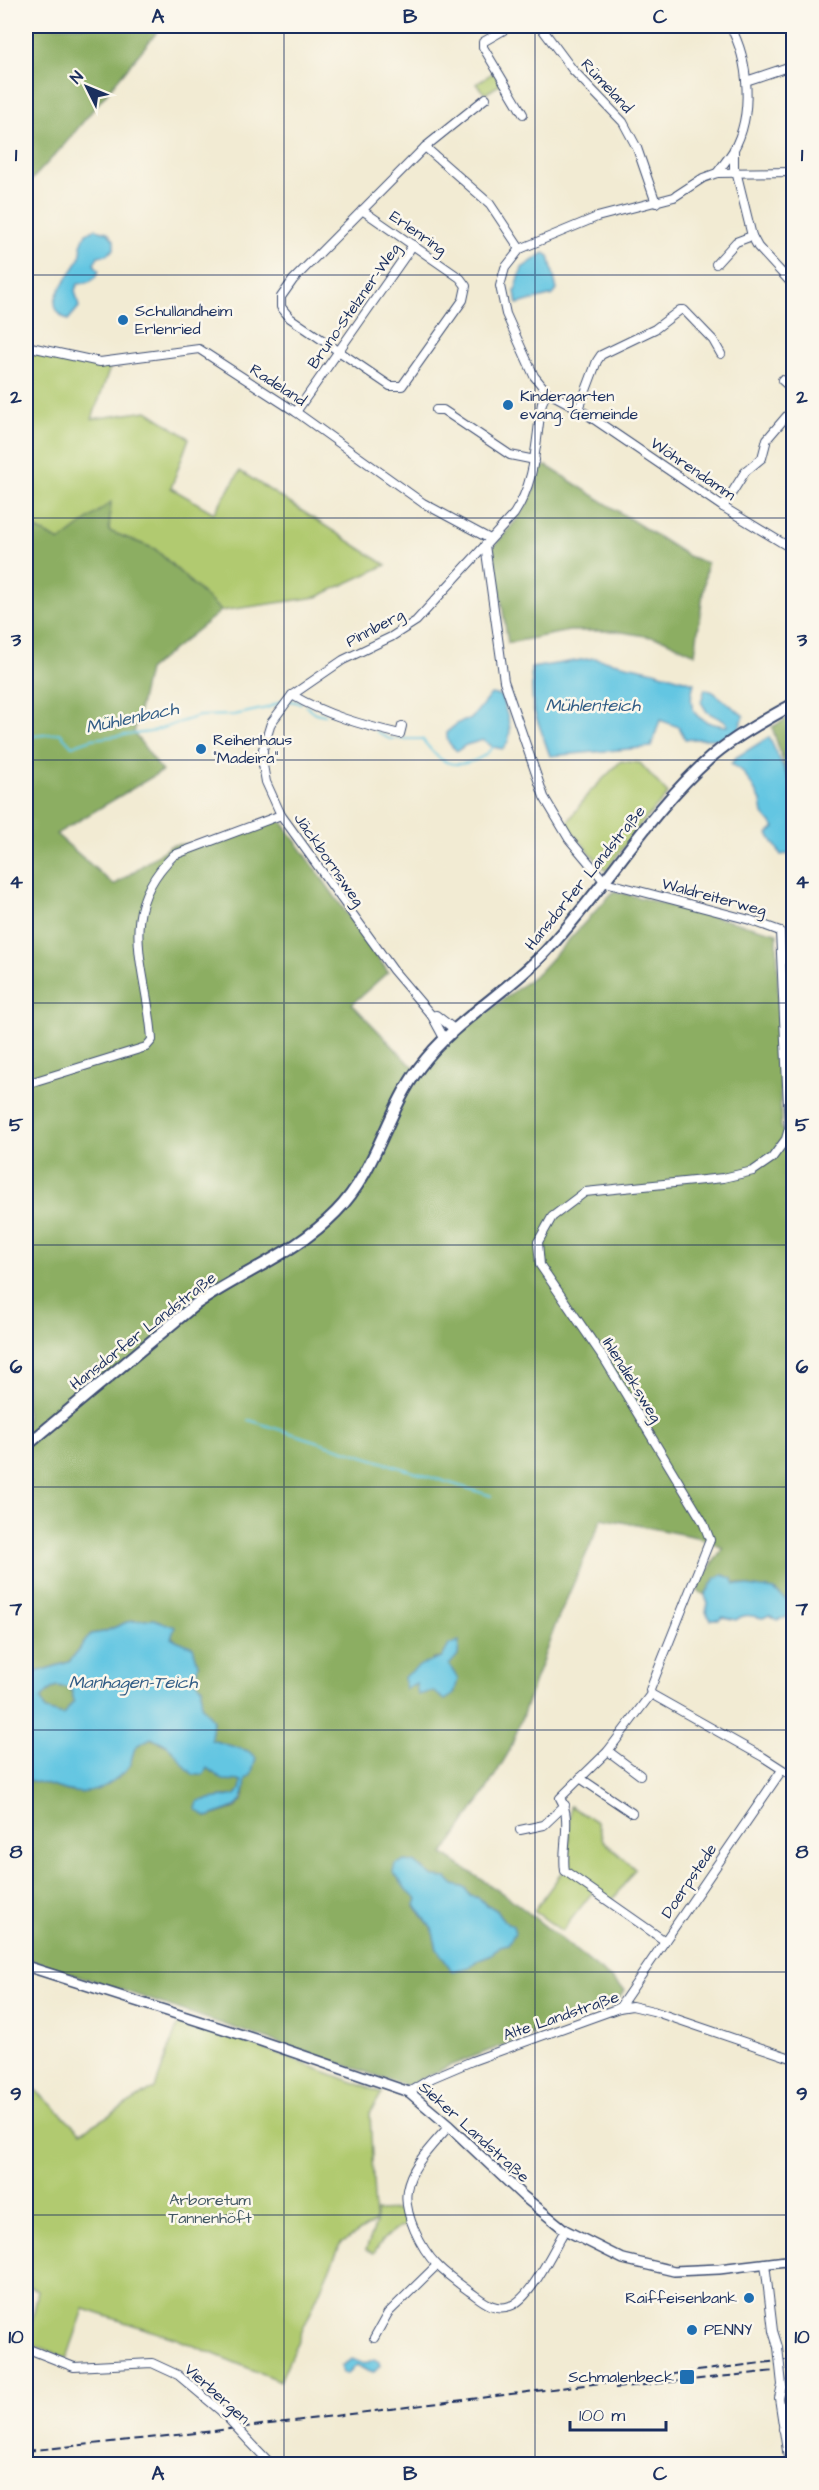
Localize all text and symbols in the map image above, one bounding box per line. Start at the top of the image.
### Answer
text: A [152,3,165,31]
text: B [403,3,418,31]
text: C [653,3,668,31]
street label: Rümeland [576,54,638,118]
north arrow [57,57,117,117]
text: N [65,66,88,89]
text: 1 [15,141,18,169]
text: 1 [801,141,804,169]
street label: Erlenring [385,205,451,261]
street label: Bruno-Stelzner-Weg [302,239,406,374]
place label: Schullandheim Erlenried [135,300,233,340]
marker: Schullandheim Erlenried [116,313,130,327]
street label: Radeland [245,359,311,411]
text: 2 [9,383,22,411]
text: 2 [795,383,808,411]
place label: Kindergarten evang. Gemeinde [520,385,638,426]
marker: Kindergarten evang. Gemeinde [501,398,515,412]
street label: Wöhrendamm [646,432,741,506]
street label: Pinnberg [342,603,409,653]
text: 3 [10,626,22,654]
text: 3 [796,626,808,654]
water label: Mühlenteich [546,693,641,718]
water label: Mühlenbach [83,696,182,740]
place label: Reihenhaus "Madeira" [213,729,292,769]
marker: Reihenhaus "Madeira" [194,742,208,756]
street label: Hansdorfer Landstraße [520,801,650,955]
street label: Jäckbornsweg [288,809,369,912]
text: 4 [9,868,23,896]
text: 4 [795,868,809,896]
street label: Waldreiterweg [659,872,769,923]
text: 5 [9,1111,24,1139]
text: 5 [795,1111,810,1139]
street label: Hansdorfer Landstraße [65,1267,221,1395]
street label: Ihlendieksweg [596,1333,667,1427]
text: 6 [10,1353,23,1381]
text: 6 [796,1353,809,1381]
text: 7 [9,1595,23,1623]
text: 7 [795,1595,809,1623]
water label: Manhagen-Teich [69,1670,198,1696]
text: 8 [10,1838,23,1866]
text: 8 [796,1838,809,1866]
street label: Doerpstede [656,1839,722,1923]
street label: Alte Landstraße [500,1986,622,2046]
street label: Sieker Landstraße [414,2076,534,2188]
text: 9 [10,2080,22,2108]
text: 9 [796,2080,808,2108]
park label: Arboretum Tannenhöft [168,2189,252,2229]
place label: Raiffeisenbank [625,2287,737,2309]
marker: Raiffeisenbank [742,2291,756,2305]
place label: PENNY [704,2319,753,2341]
text: 10 [8,2323,24,2351]
marker: PENNY [685,2323,699,2337]
text: 10 [794,2323,810,2351]
street label: Vierbergen [179,2359,255,2430]
place label: Schmalenbeck [568,2366,674,2388]
marker: Schmalenbeck [678,2368,696,2386]
scale bar [570,2394,666,2432]
text: 100 m [579,2403,625,2428]
text: A [152,2460,165,2488]
text: B [403,2460,418,2488]
text: C [653,2460,668,2488]

